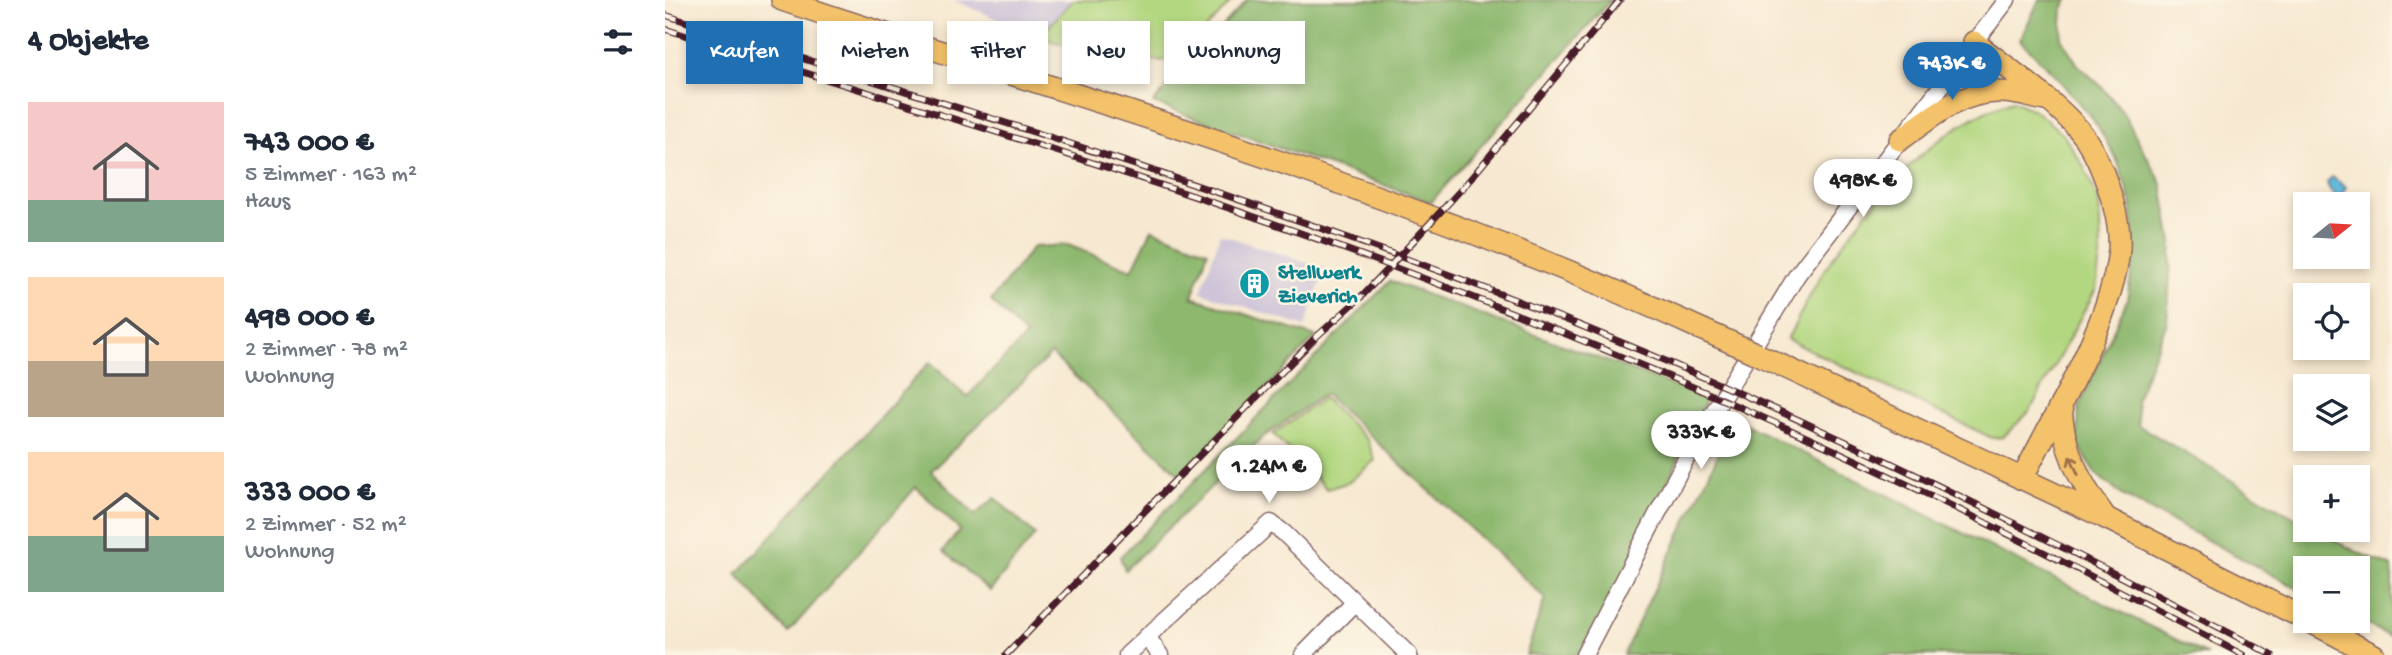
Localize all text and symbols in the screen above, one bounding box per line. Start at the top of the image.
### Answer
chip: Kaufen [686,21,803,84]
chip: Mieten [817,21,933,84]
chip: Filter [947,21,1048,84]
chip: Neu [1062,21,1150,84]
chip: Wohnung [1164,21,1305,84]
icon: filters [599,23,637,61]
text: 4 Objekte [28,25,149,60]
pin: 743K € [1895,42,2009,102]
text: 743K € [1919,51,1985,78]
text: 743 000 € [245,127,374,162]
icon: home [84,130,168,214]
pin: 498K € [1806,160,1920,219]
text: 5 Zimmer · 163 m² [245,162,417,189]
text: 498K € [1830,168,1896,195]
text: Haus [245,189,290,216]
north arrow [2293,192,2369,270]
map controls [2293,192,2370,633]
place label: Stellwerk Zieverich [1278,262,1363,311]
building icon: Stellwerk Zieverich [1238,266,1272,300]
button: locate [2293,283,2370,360]
text: 498 000 € [245,302,374,337]
icon: home [84,305,168,389]
text: 2 Zimmer · 78 m² [245,337,408,364]
text: Wohnung [245,364,335,391]
button: layers [2293,374,2370,451]
pin: 333K € [1644,412,1758,471]
text: 333K € [1667,420,1735,447]
pin: 1.24M € [1204,446,1334,505]
text: 1.24M € [1232,454,1306,481]
one-way arrow [2067,455,2080,476]
button: + [2293,465,2370,542]
text: 333 000 € [245,477,375,512]
icon: home [84,480,168,564]
text: 2 Zimmer · 52 m² [245,512,407,539]
text: Wohnung [245,539,335,566]
button: − [2293,556,2370,633]

